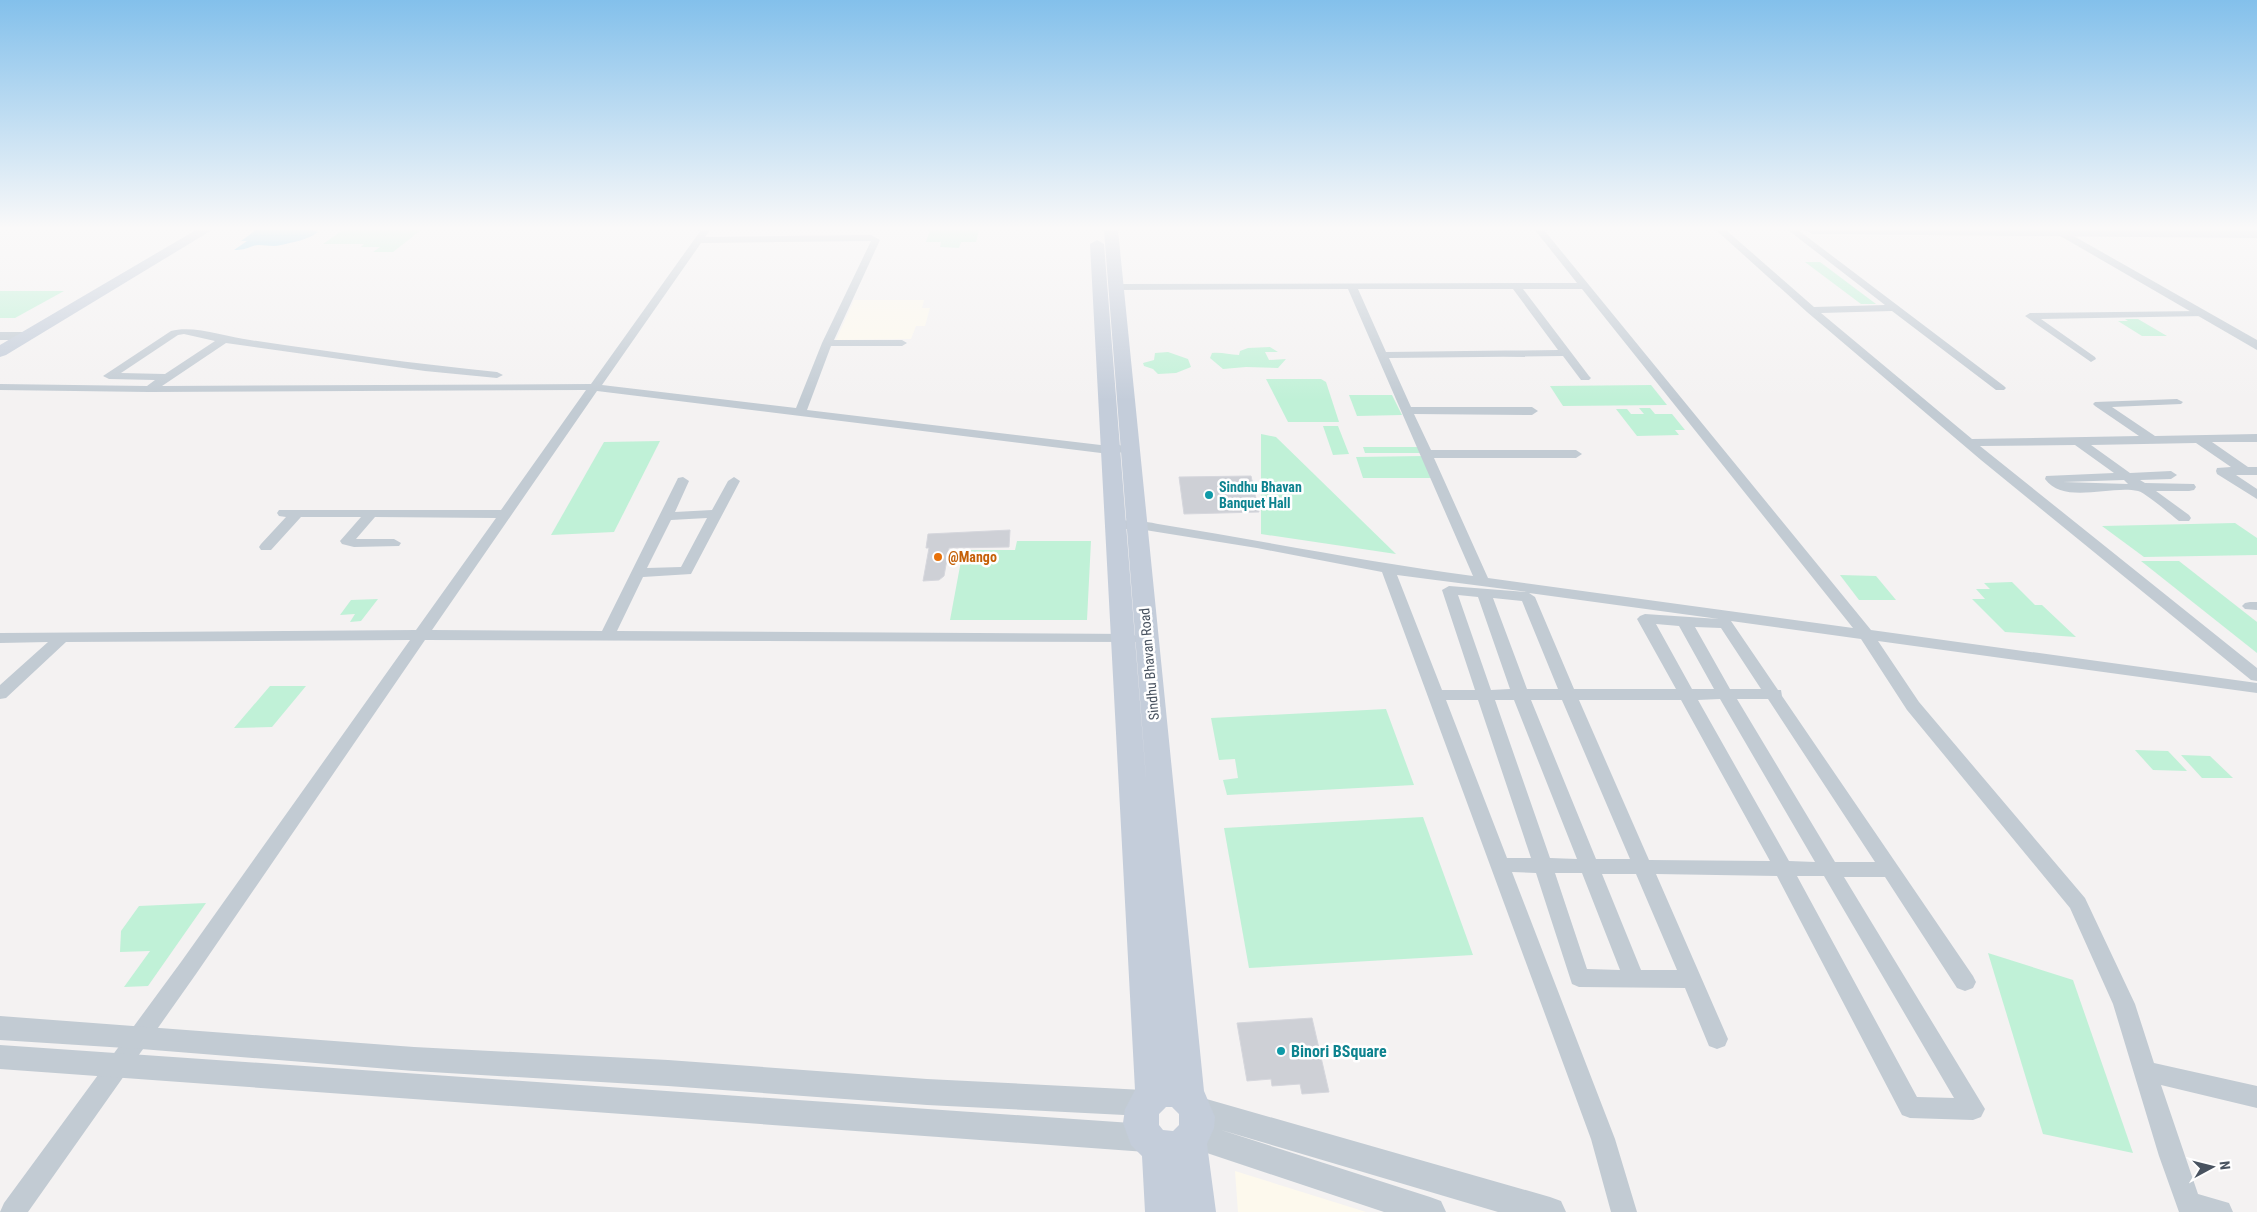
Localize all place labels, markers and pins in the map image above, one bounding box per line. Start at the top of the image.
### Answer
place label: Sindhu Bhavan Banquet Hall [1219,479,1302,511]
marker: Sindhu Bhavan Banquet Hall [1203,489,1215,501]
place label: @Mango [948,549,997,565]
marker: @Mango [932,551,944,563]
place label: Binori BSquare [1291,1042,1387,1061]
marker: Binori BSquare [1275,1045,1287,1057]

